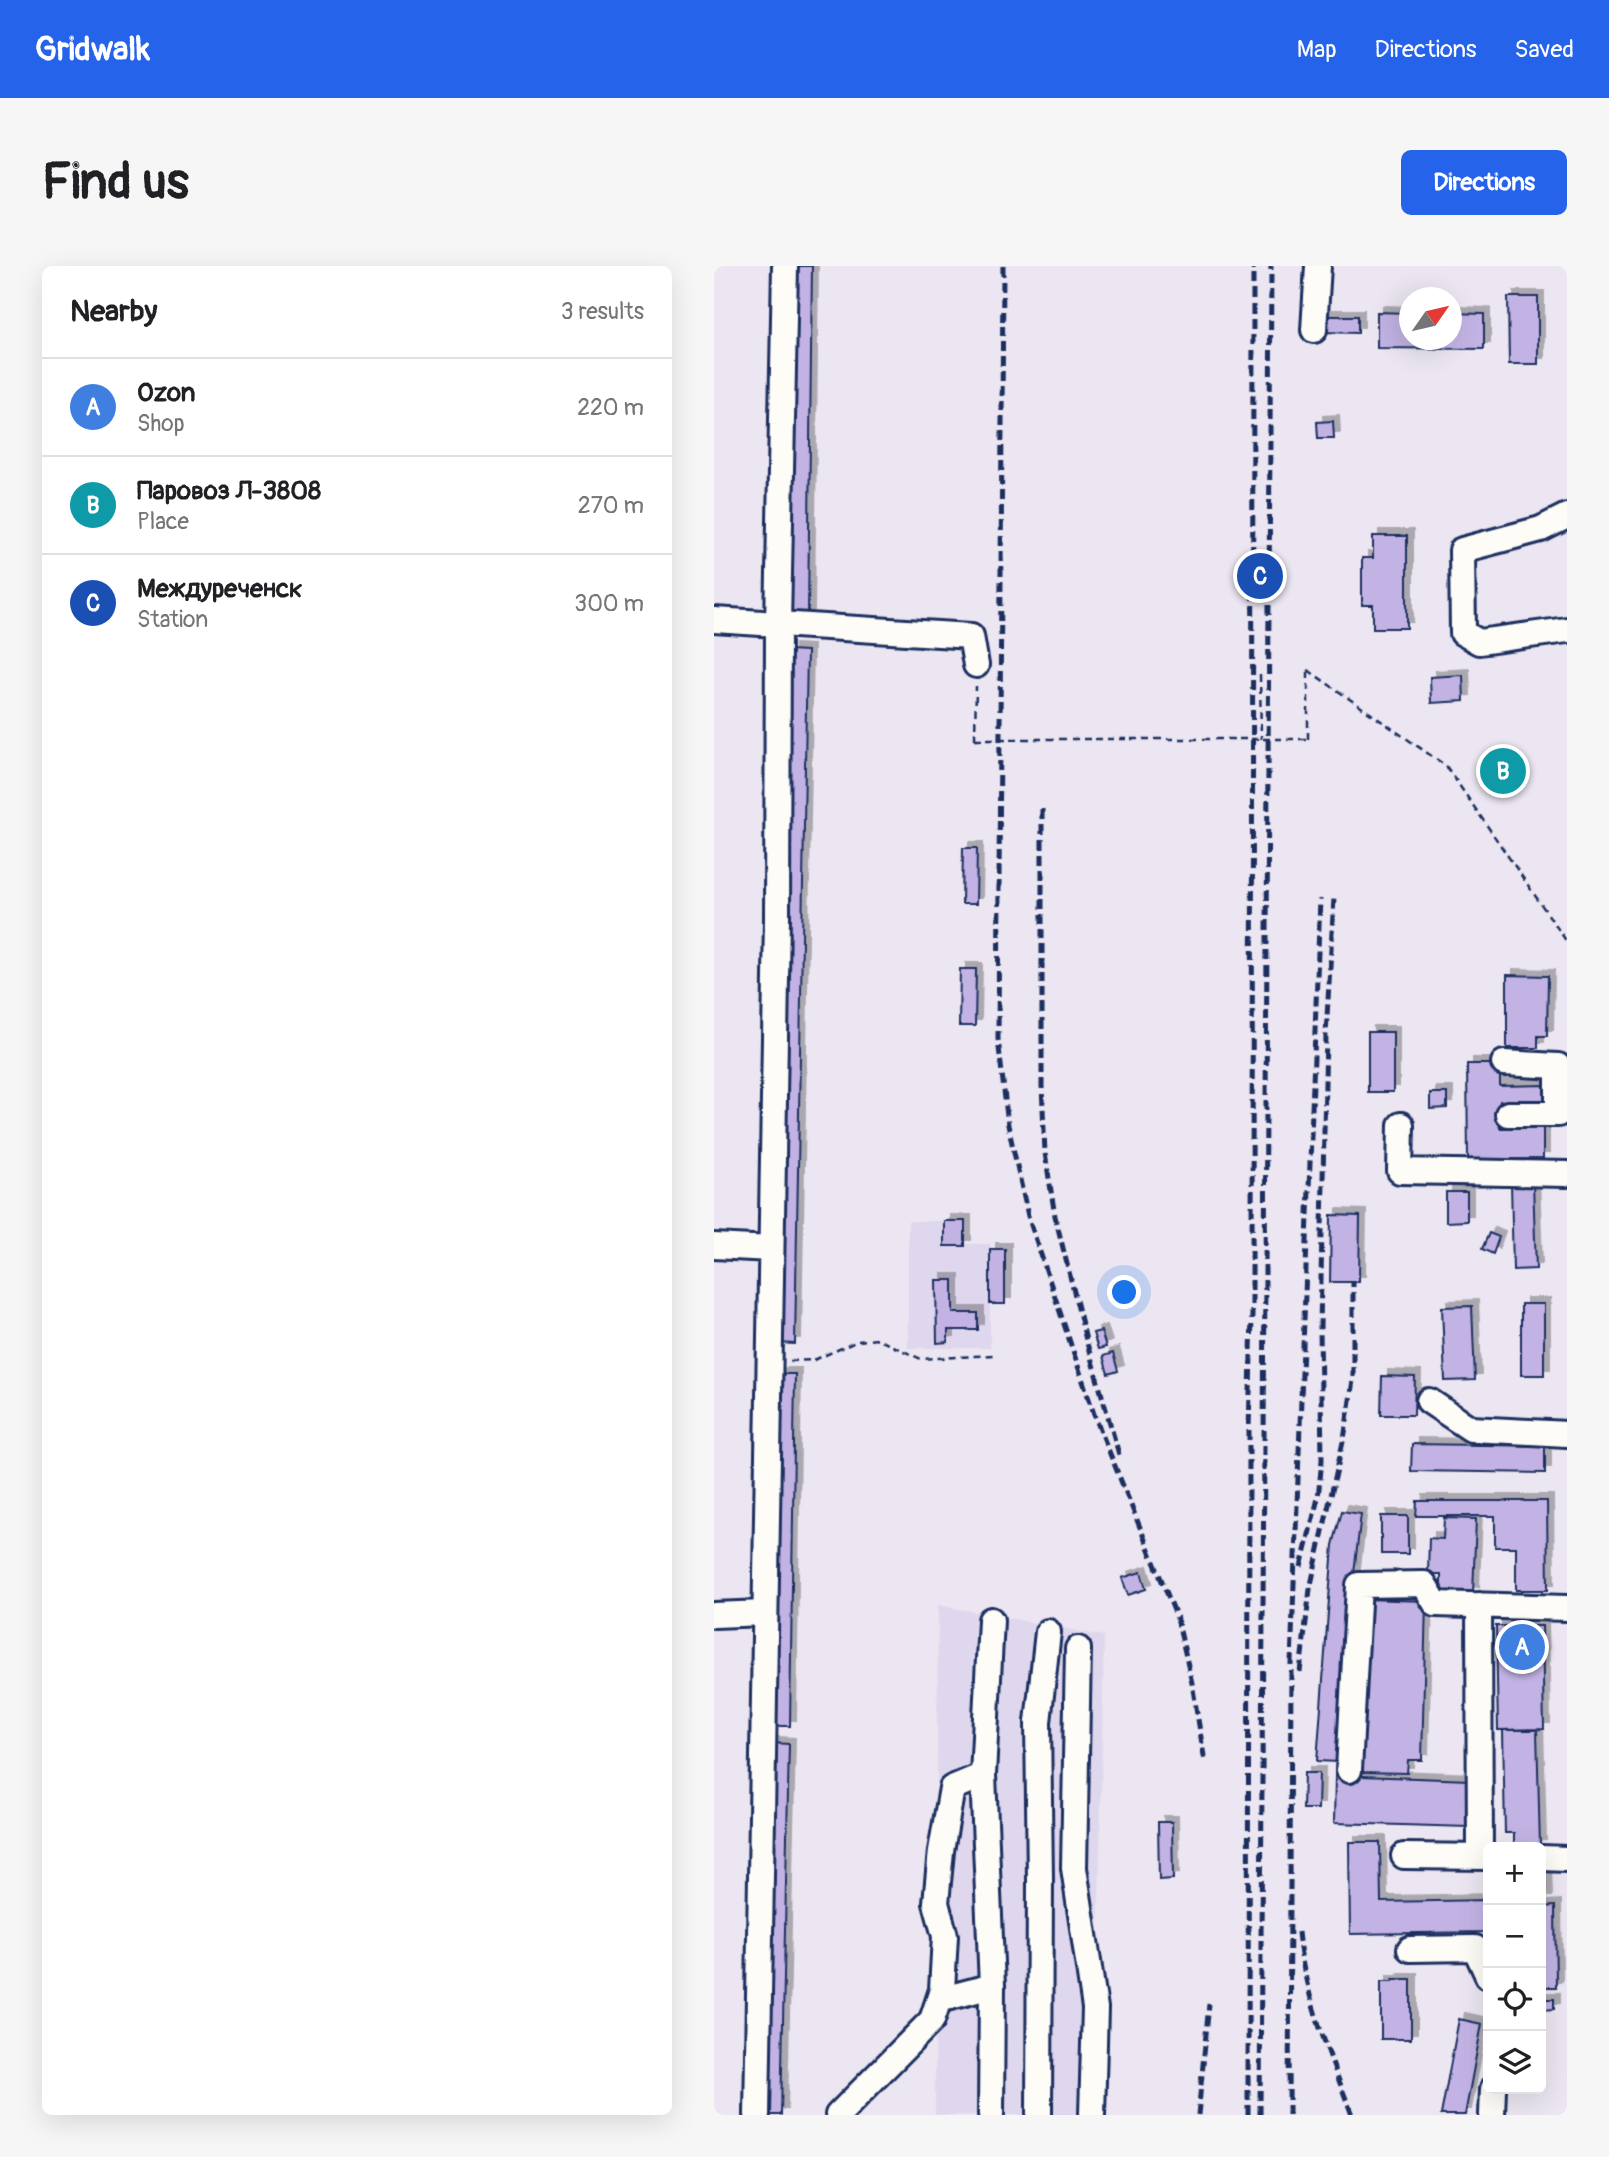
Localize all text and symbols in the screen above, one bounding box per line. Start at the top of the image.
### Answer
text: Gridwalk [35,29,150,70]
text: Map [1297,35,1337,64]
text: Directions [1375,35,1476,64]
text: Saved [1514,35,1574,64]
button: Directions [1401,150,1567,215]
text: Find us [42,152,189,213]
north arrow [1399,287,1462,350]
text: Nearby [70,293,157,330]
text: 3 results [561,297,644,326]
text: Ozon [137,377,195,409]
text: A [86,393,100,422]
text: 220 m [577,393,644,422]
text: Shop [137,409,185,438]
text: Паровоз Л-3808 [137,475,321,507]
text: B [86,491,100,520]
text: 270 m [578,491,644,520]
text: Place [137,507,189,536]
pin: C [1237,550,1283,602]
text: Междуреченск [137,573,303,605]
text: C [86,589,100,618]
text: 300 m [574,589,644,618]
text: Station [137,605,208,634]
pin: B [1480,745,1526,797]
your location [1107,1275,1141,1309]
pin: A [1499,1621,1545,1673]
map controls [1483,1842,1546,2094]
button: + [1483,1842,1546,1905]
button: − [1483,1905,1546,1968]
button: locate [1483,1968,1546,2031]
button: layers [1483,2031,1546,2094]

